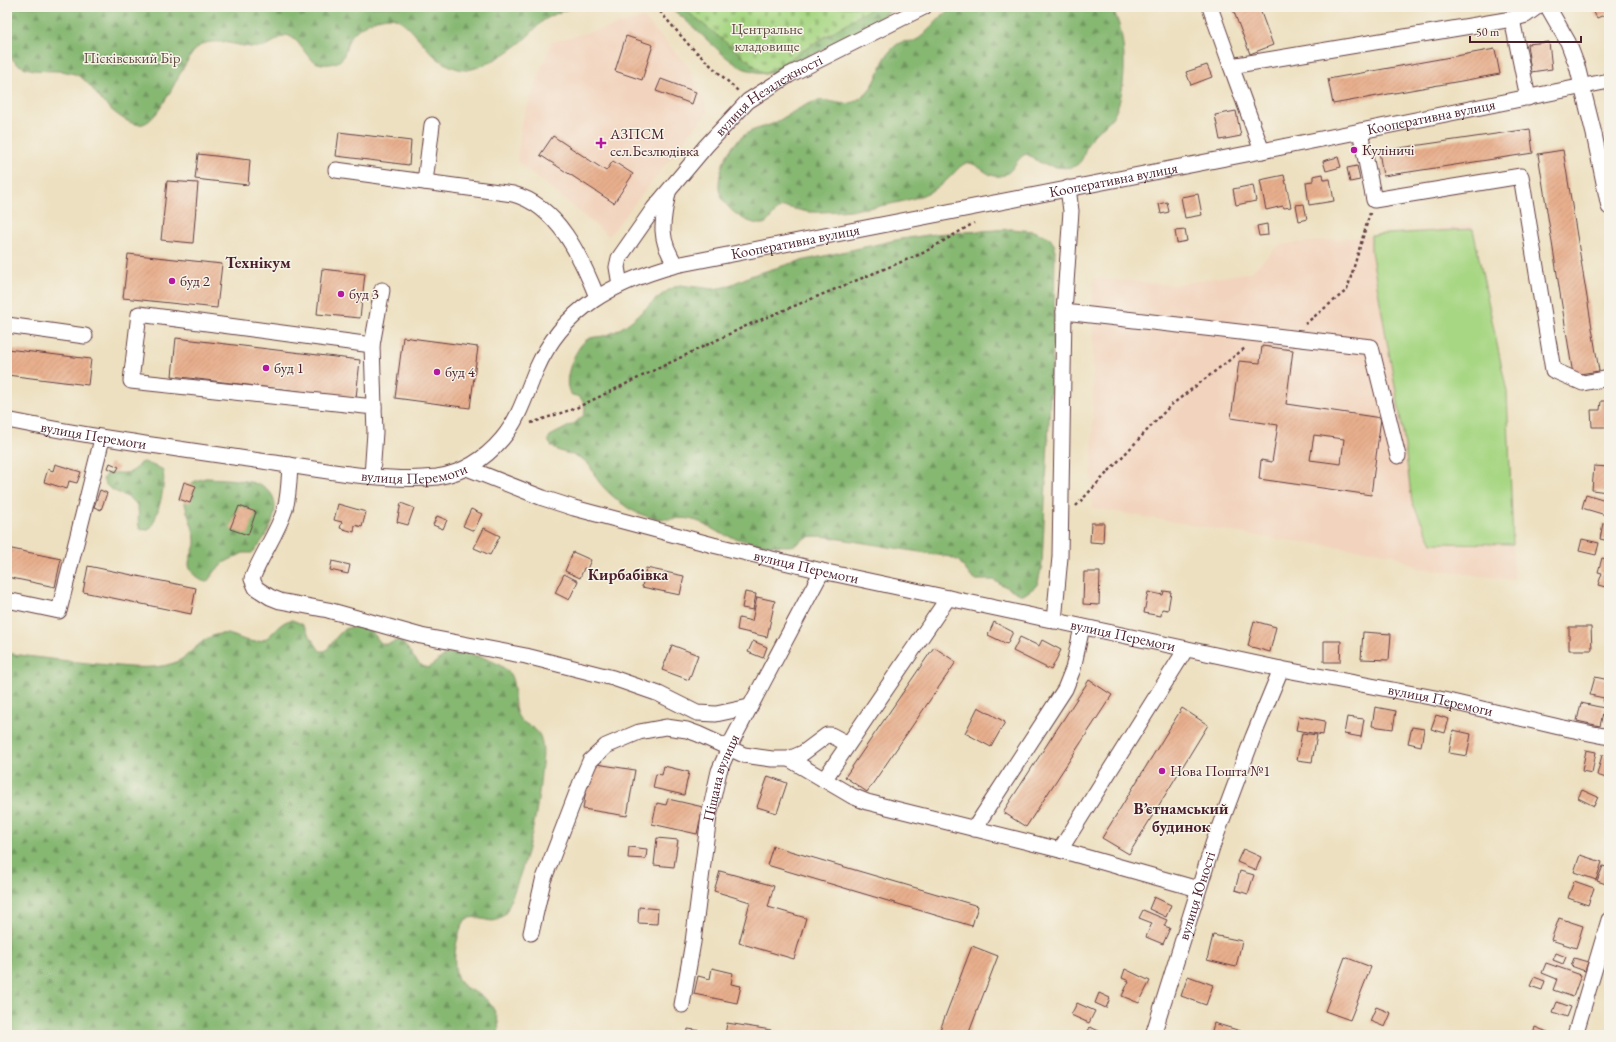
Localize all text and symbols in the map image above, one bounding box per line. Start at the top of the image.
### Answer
scale bar [1470,18,1581,44]
park label: Центральне кладовище [731,19,803,55]
text: 50 m [1476,24,1500,40]
park label: Пісківський Бір [83,48,181,67]
street label: вулиця Незалежності [710,50,826,140]
street label: Кооперативна вулиця [1365,94,1497,139]
place label: АЗПСМ сел.Безлюдівка [609,124,699,160]
marker: АЗПСМ сел.Безлюдівка [595,137,607,149]
place label: Куліничі [1362,140,1415,159]
marker: Куліничі [1349,145,1359,155]
street label: Кооперативна вулиця [1047,158,1179,201]
street label: Кооперативна вулиця [729,219,861,263]
district label: Технікум [225,252,291,273]
place label: буд 2 [180,271,211,290]
marker: буд 2 [167,276,177,286]
place label: буд 3 [349,284,379,303]
marker: буд 3 [336,289,346,299]
place label: буд 1 [274,358,304,377]
place label: буд 4 [445,362,476,381]
marker: буд 1 [261,363,271,373]
marker: буд 4 [432,367,442,377]
street label: вулиця Перемоги [39,417,148,453]
street label: вулиця Перемоги [360,459,470,488]
street label: вулиця Перемоги [752,545,861,588]
district label: Кирбабівка [588,564,669,585]
street label: вулиця Перемоги [1069,614,1177,655]
street label: вулиця Перемоги [1386,679,1495,720]
street label: Піщана вулиця [698,730,743,823]
place label: Нова Пошта №1 [1170,761,1271,780]
marker: Нова Пошта №1 [1157,766,1167,776]
district label: В’єтнамський будинок [1134,798,1229,837]
street label: вулиця Юності [1173,849,1219,942]

